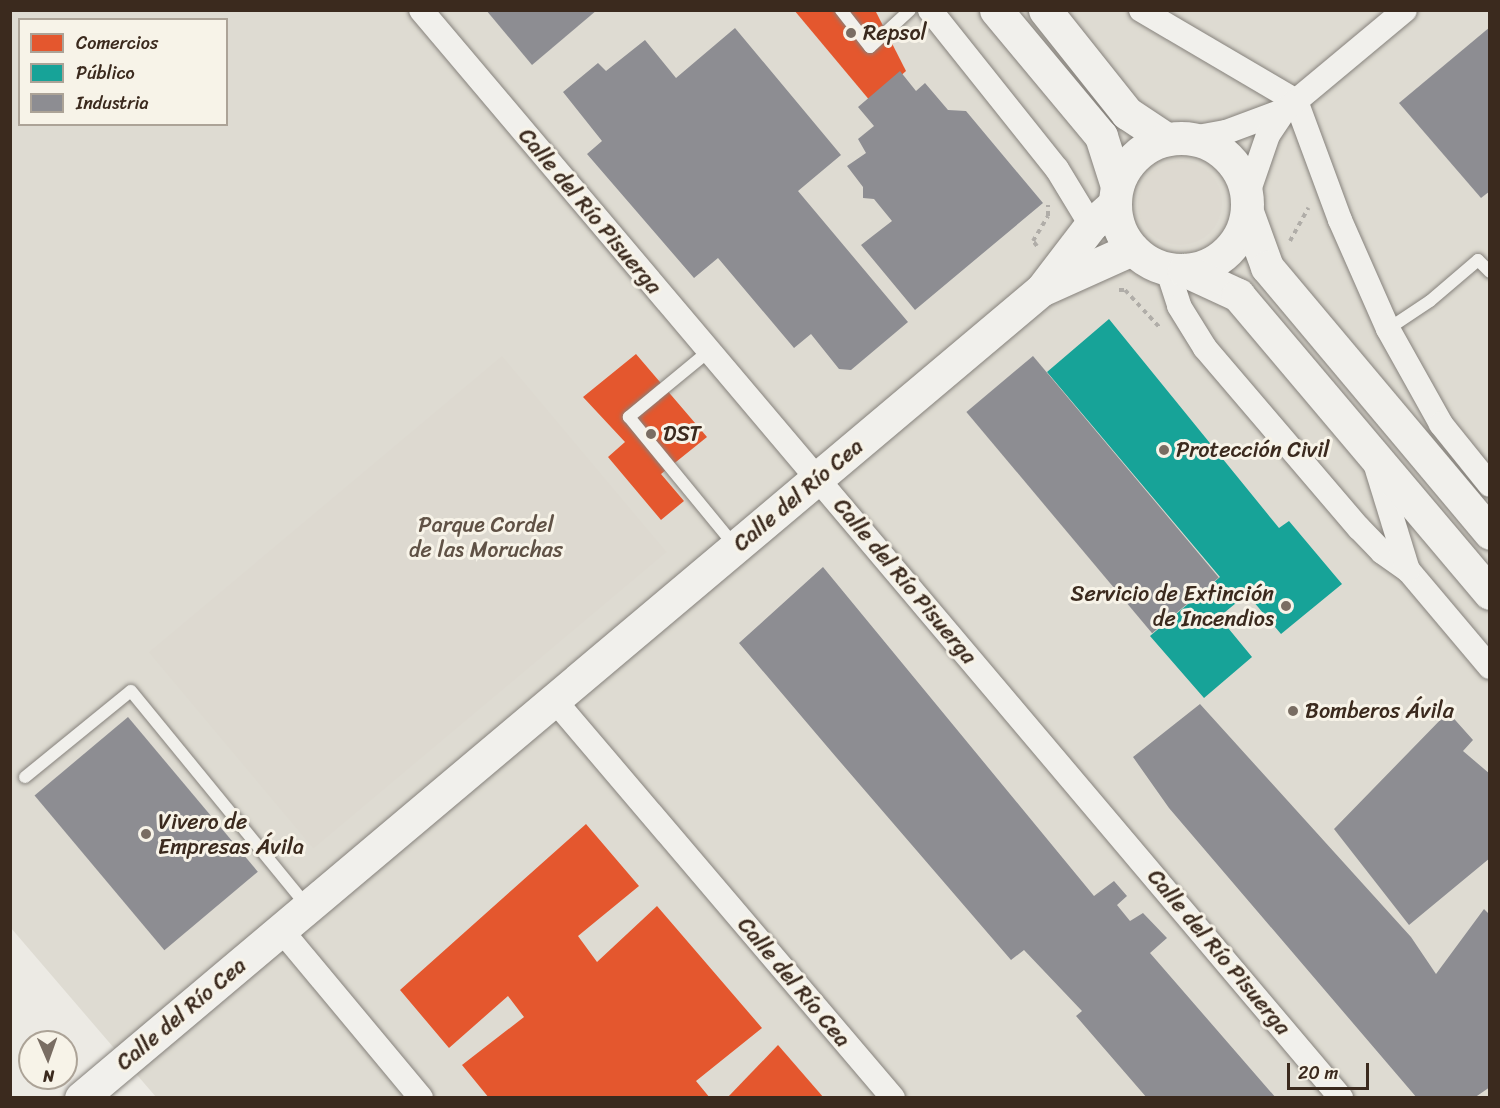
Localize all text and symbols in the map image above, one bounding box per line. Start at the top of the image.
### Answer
legend [18,18,228,126]
place label: Repsol [863,20,927,46]
marker: Repsol [844,26,858,40]
text: Comercios [76,27,158,59]
text: Público [76,57,135,89]
text: Industria [76,87,149,119]
street label: Calle del Río Pisuerga [513,123,667,299]
place label: DST [663,421,701,447]
marker: DST [644,427,658,441]
street label: Calle del Río Cea [728,433,868,557]
place label: Protección Civil [1176,437,1330,463]
marker: Protección Civil [1157,443,1171,457]
street label: Calle del Río Pisuerga [828,493,982,669]
park label: Parque Cordel de las Moruchas [408,511,564,562]
place label: Servicio de Extinción de Incendios [1070,580,1274,632]
marker: Servicio de Extinción de Incendios [1279,599,1293,613]
place label: Bomberos Ávila [1305,698,1454,724]
marker: Bomberos Ávila [1286,704,1300,718]
place label: Vivero de Empresas Ávila [158,808,304,860]
marker: Vivero de Empresas Ávila [139,827,153,841]
street label: Calle del Río Pisuerga [1142,864,1296,1040]
street label: Calle del Río Cea [732,912,856,1052]
street label: Calle del Río Cea [111,952,251,1076]
north arrow [18,1030,78,1090]
scale bar [1290,1051,1372,1089]
text: 20 m [1298,1057,1338,1089]
text: N [43,1062,55,1091]

